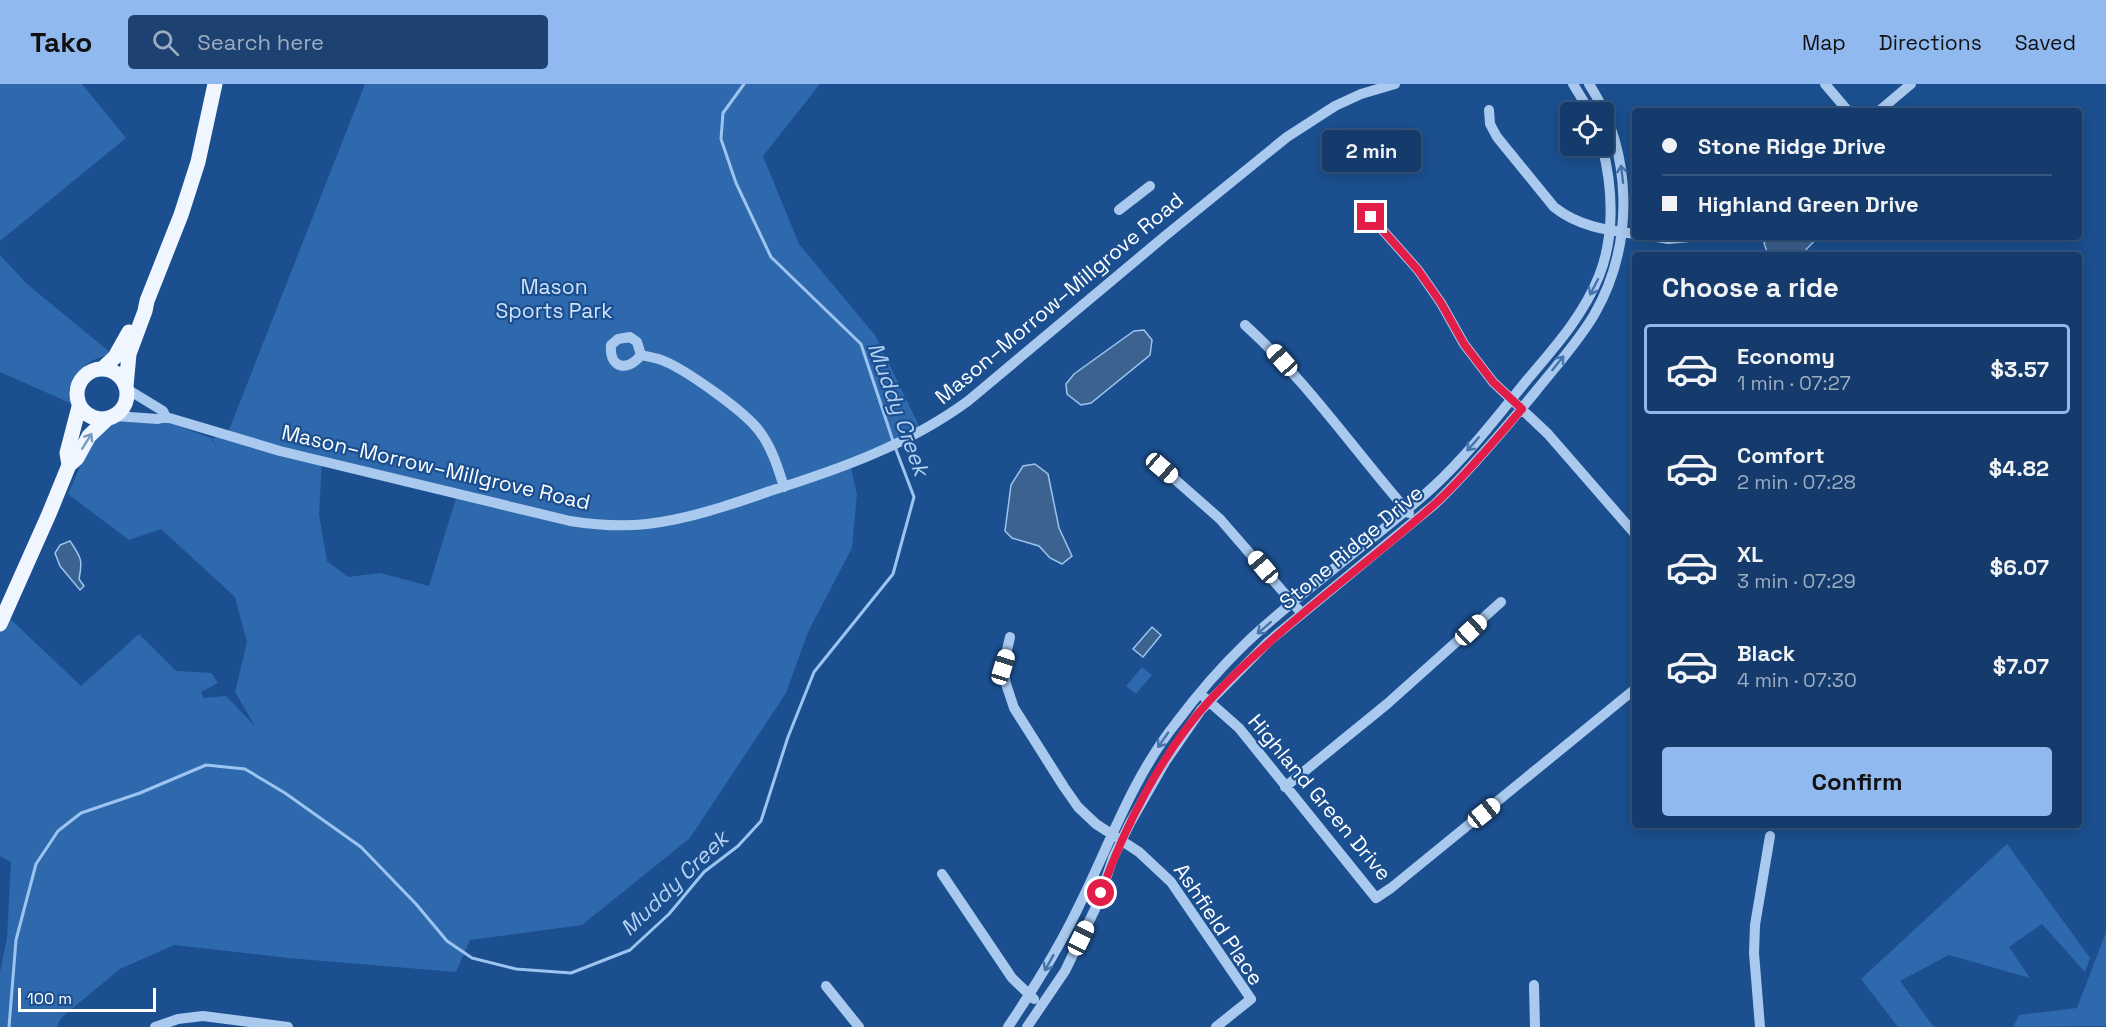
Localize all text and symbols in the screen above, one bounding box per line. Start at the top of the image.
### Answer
search box [128,15,548,69]
text: Tako [30,24,92,60]
icon: search [149,26,182,59]
text: Search here [197,28,324,56]
text: Map [1802,29,1846,56]
text: Directions [1879,29,1982,56]
text: Saved [2015,29,2076,56]
map controls [1560,102,1614,156]
button: locate [1560,102,1614,156]
callout: 2 min [1322,130,1420,172]
text: Stone Ridge Drive [1698,132,1886,160]
text: 2 min [1346,138,1397,164]
one-way arrow [1616,165,1627,185]
street label: Mason–Morrow–Millgrove Road [929,186,1189,410]
text: Highland Green Drive [1698,190,1919,218]
route end [1357,203,1384,230]
text: Choose a ride [1662,270,1839,305]
park label: Mason Sports Park [495,273,613,324]
one-way arrow [1587,277,1599,295]
water label: Muddy Creek [862,338,937,482]
car [1263,341,1301,379]
icon: car [1665,342,1719,396]
text: Economy [1737,342,1835,370]
text: $3.57 [1991,355,2049,383]
one-way arrow [1552,356,1565,372]
text: 1 min · 07:27 [1737,370,1851,396]
street label: Mason–Morrow–Millgrove Road [279,418,593,516]
one-way arrow [81,433,93,450]
one-way arrow [1466,436,1480,451]
icon: car [1665,441,1719,495]
text: Comfort [1737,441,1825,469]
car [1143,449,1181,487]
text: $4.82 [1989,454,2049,482]
text: 2 min · 07:28 [1737,469,1856,495]
street label: Stone Ridge Drive [1274,479,1428,615]
icon: car [1665,540,1719,594]
text: XL [1737,540,1763,568]
car [1245,547,1281,587]
text: $6.07 [1990,553,2049,581]
text: 3 min · 07:29 [1737,568,1856,594]
car [1452,611,1490,649]
one-way arrow [1257,621,1272,635]
icon: car [1665,639,1719,693]
text: Black [1737,639,1795,667]
car [989,647,1017,687]
text: $7.07 [1993,652,2049,680]
text: 4 min · 07:30 [1737,667,1857,693]
street label: Highland Green Drive [1242,708,1398,886]
one-way arrow [1157,731,1169,748]
button: Confirm [1662,747,2052,816]
car [1464,795,1504,831]
water label: Muddy Creek [614,823,736,942]
street label: Ashfield Place [1168,858,1270,990]
route start [1087,879,1114,906]
car [1065,918,1097,958]
one-way arrow [1043,954,1055,971]
scale bar [18,985,156,1012]
text: 100 m [27,988,72,1009]

